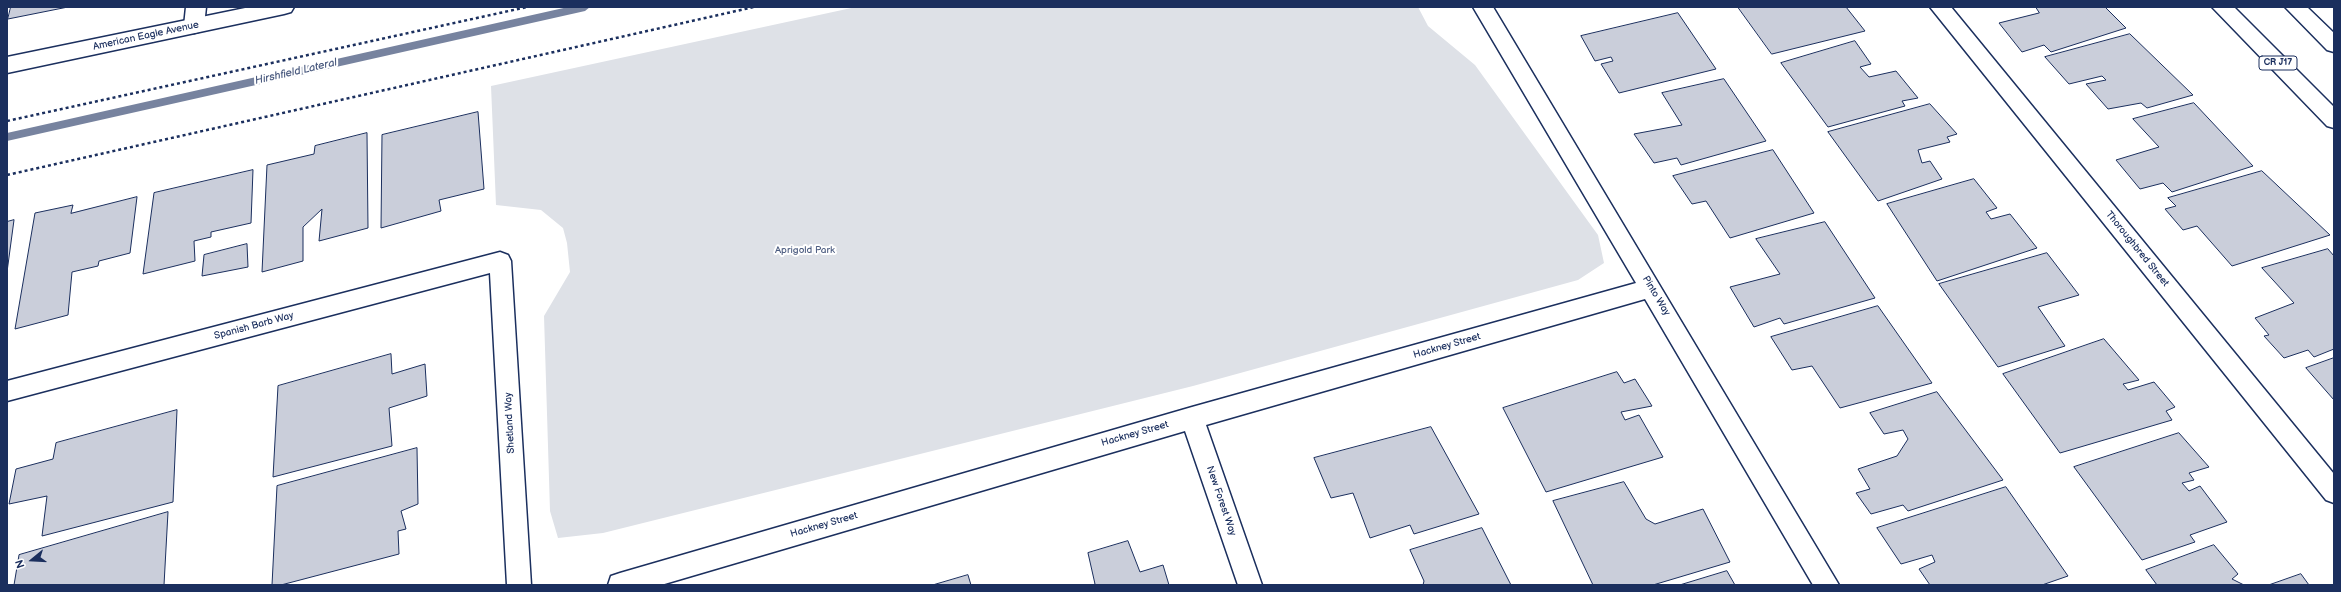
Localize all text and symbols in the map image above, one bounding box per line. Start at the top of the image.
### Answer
street label: American Eagle Avenue [92,19,200,53]
water label: Hirshfield Lateral [254,56,338,88]
road number: CR J17 [2259,56,2297,70]
street label: Thoroughbred Street [2103,209,2171,289]
park label: Aprigold Park [775,244,835,256]
street label: Pinto Way [1639,274,1673,318]
street label: Spanish Barb Way [213,310,295,342]
street label: Hackney Street [1412,331,1482,361]
street label: Shetland Way [502,392,518,454]
street label: Hackney Street [1100,419,1170,449]
street label: New Forest Way [1203,465,1239,537]
street label: Hackney Street [789,510,859,540]
north arrow [12,540,52,580]
text: N [13,558,28,570]

